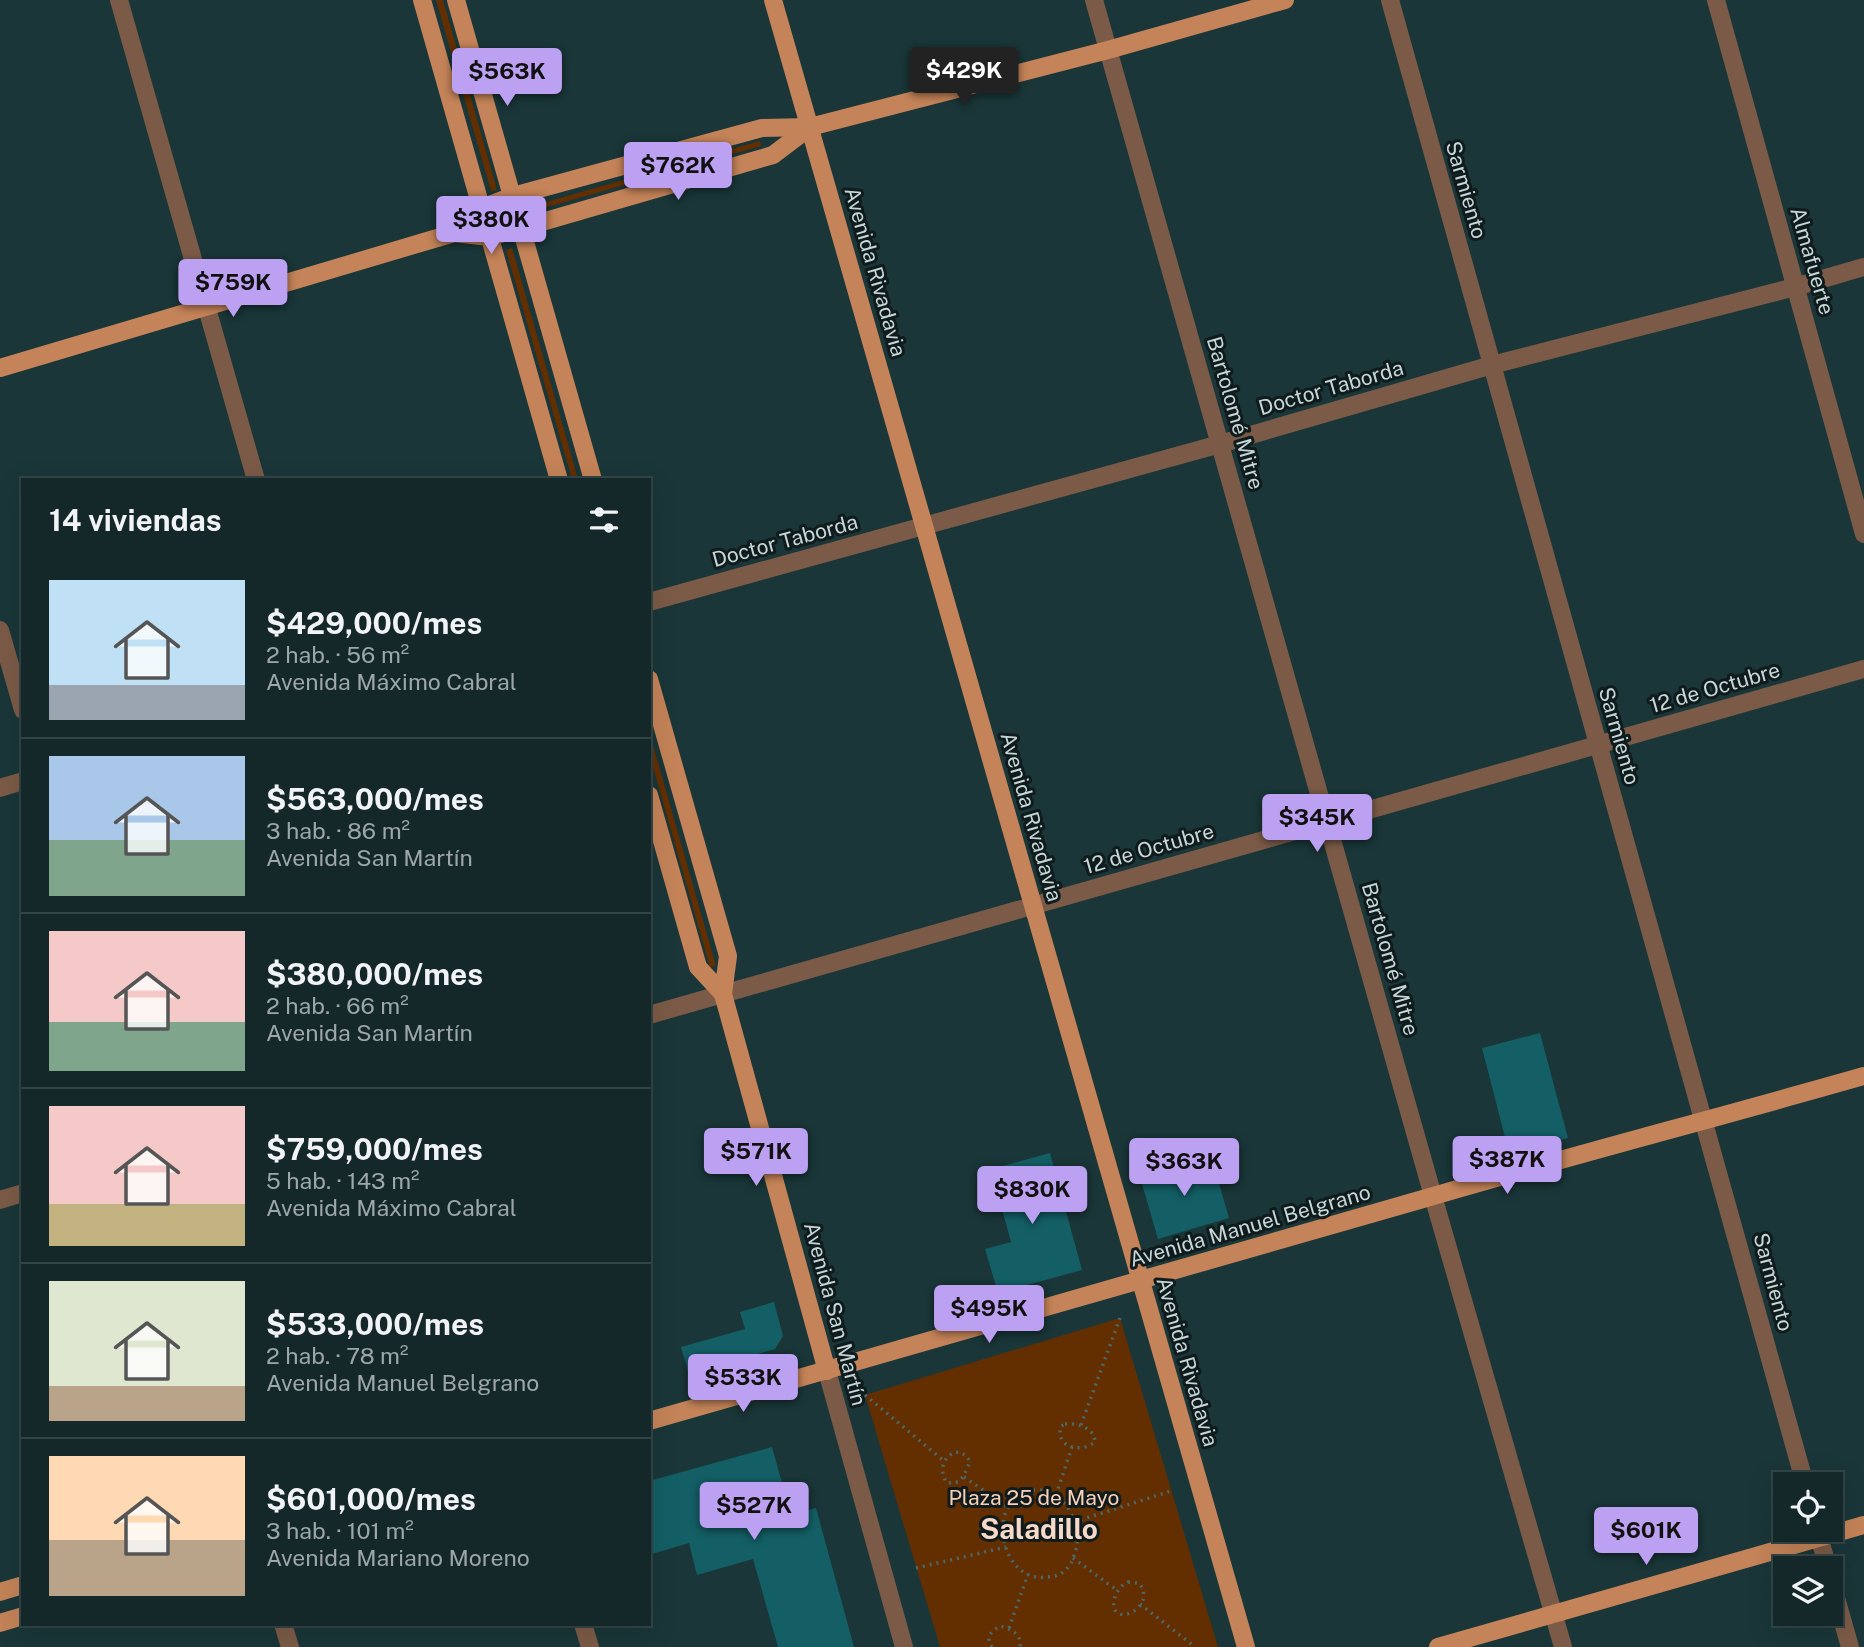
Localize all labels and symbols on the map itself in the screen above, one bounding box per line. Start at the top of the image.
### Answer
pin: $563K [458,48,556,108]
pin: $429K [915,48,1013,107]
street label: Sarmiento [1441,138,1492,242]
pin: $762K [629,142,727,202]
street label: Avenida Rivadavia [839,184,912,359]
pin: $380K [442,196,540,256]
street label: Almafuerte [1785,204,1840,317]
pin: $759K [184,260,282,319]
street label: Bartolomé Mitre [1202,333,1269,492]
street label: Doctor Taborda [1255,355,1406,420]
street label: Doctor Taborda [709,509,860,572]
street label: 12 de Octubre [1647,657,1783,718]
street label: Sarmiento [1594,684,1645,788]
street label: Avenida Rivadavia [995,729,1068,904]
pin: $345K [1268,794,1366,854]
street label: 12 de Octubre [1081,818,1217,879]
street label: Bartolomé Mitre [1357,879,1424,1038]
pin: $571K [707,1128,805,1188]
pin: $387K [1458,1136,1556,1196]
pin: $363K [1135,1138,1233,1198]
pin: $830K [983,1166,1081,1226]
street label: Avenida Manuel Belgrano [1127,1179,1373,1272]
street label: Avenida San Martín [799,1219,872,1408]
street label: Sarmiento [1748,1230,1799,1334]
street label: Avenida Rivadavia [1151,1274,1224,1449]
pin: $495K [940,1286,1038,1345]
pin: $533K [694,1354,792,1414]
pin: $527K [705,1482,803,1542]
park label: Plaza 25 de Mayo [949,1485,1119,1510]
pin: $601K [1597,1508,1695,1567]
district label: Saladillo [980,1512,1098,1545]

